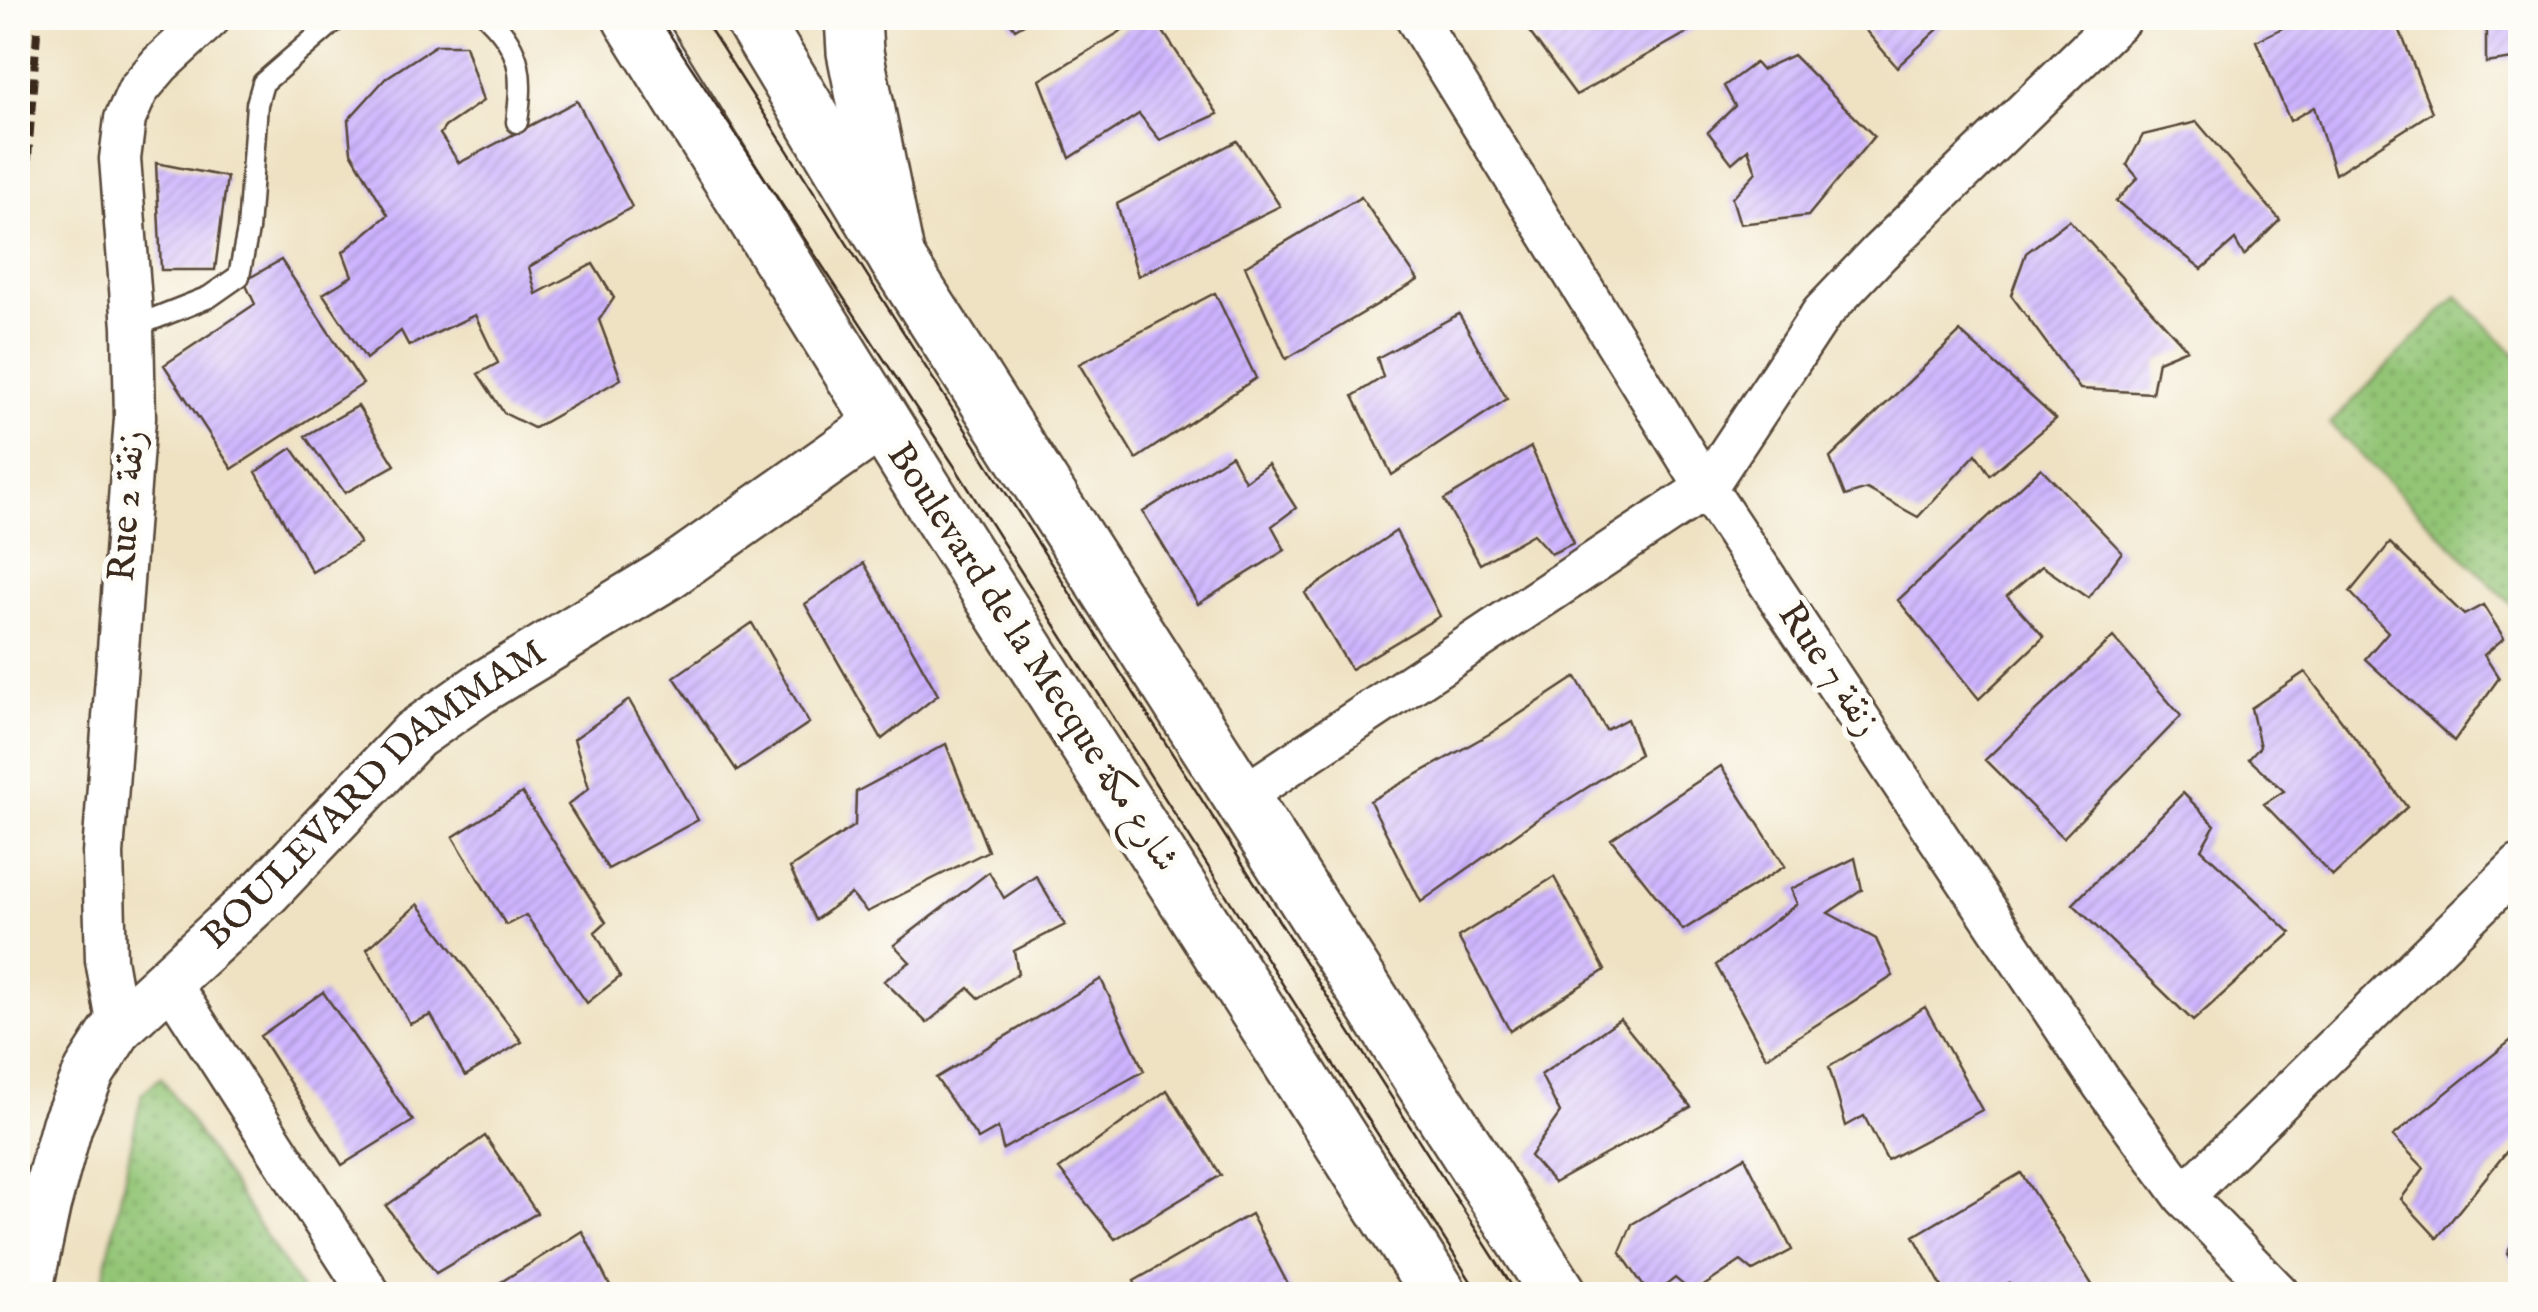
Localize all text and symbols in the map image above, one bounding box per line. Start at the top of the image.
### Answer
street label: Rue 2 زنقة [99,429,157,583]
street label: Boulevard de la Mecque شارع مكة [872,434,1189,884]
street label: Rue 7 زنقة [1766,594,1890,746]
street label: BOULEVARD DAMMAM [193,630,555,961]

